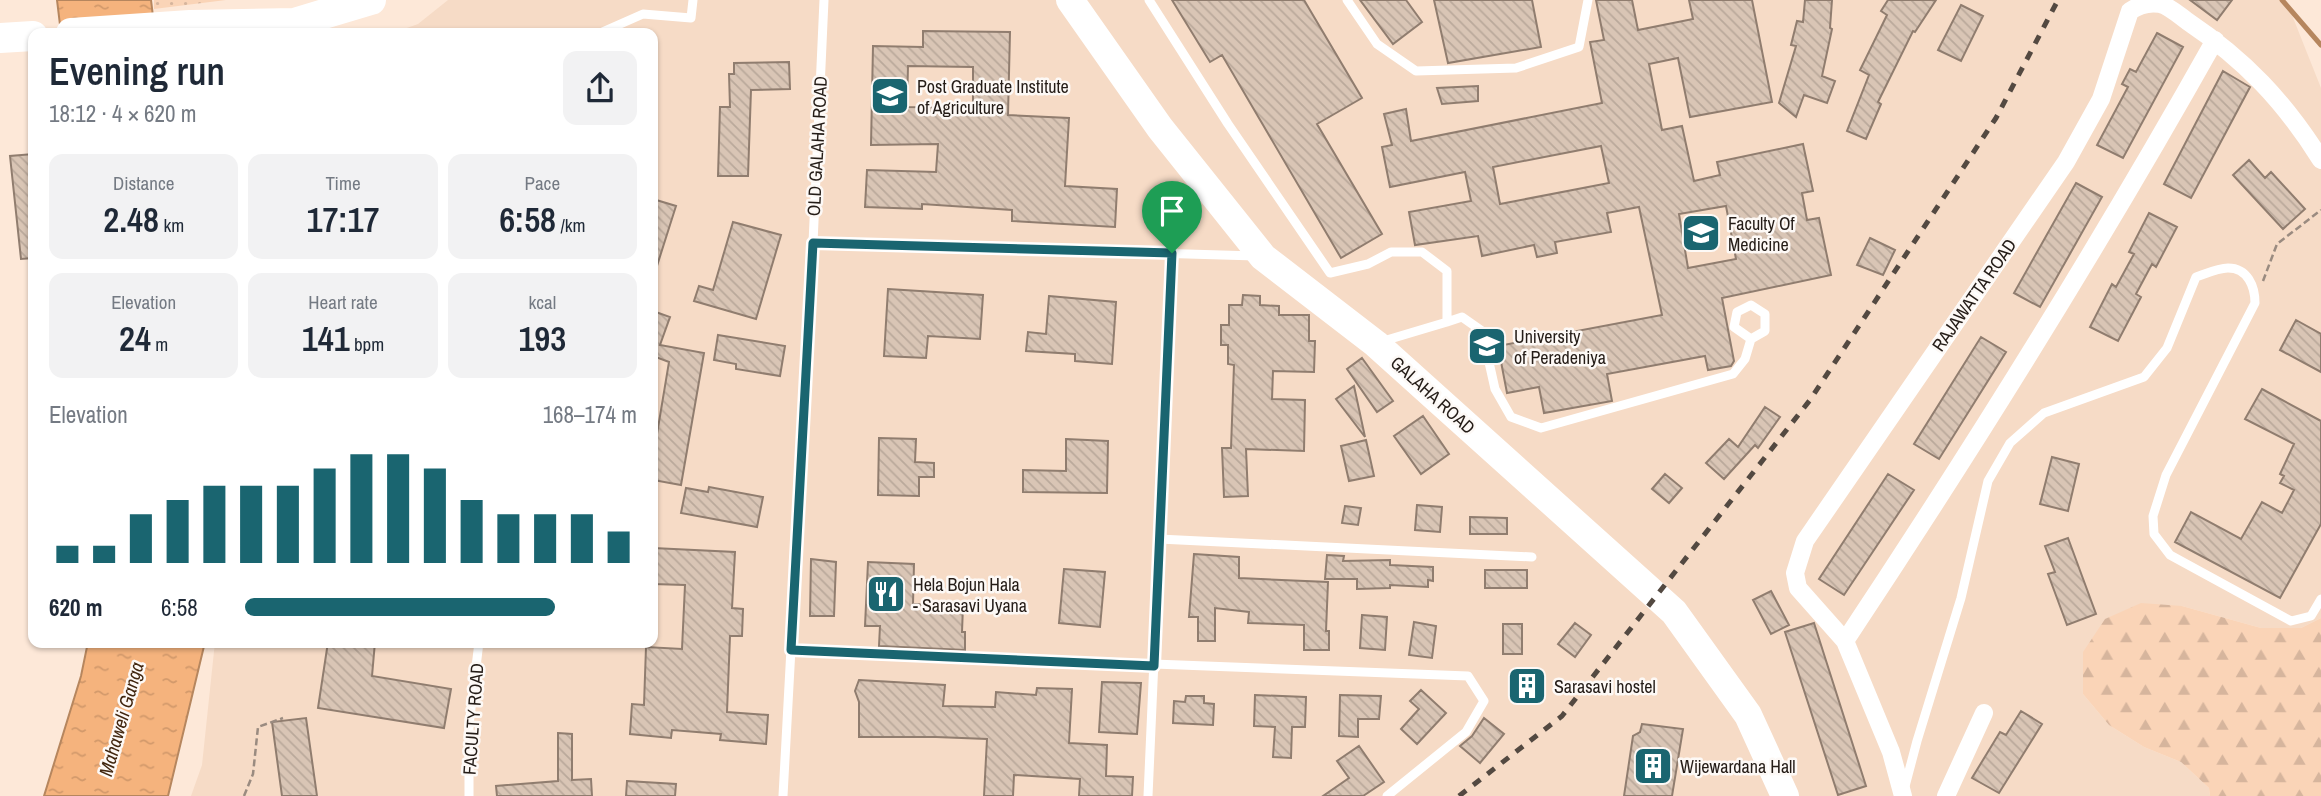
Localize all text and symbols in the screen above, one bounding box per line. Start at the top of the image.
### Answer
text: Evening run [49,46,225,97]
button: share [563,51,637,125]
place label: Post Graduate Institute of Agriculture [917,74,1069,120]
street label: OLD GALAHA ROAD [801,75,833,217]
school or university icon: Post Graduate Institute of Agriculture [869,75,911,117]
text: 18:12 · 4 × 620 m [49,98,196,129]
text: Distance [113,170,174,196]
text: Time [325,170,361,196]
text: Pace [525,170,560,196]
pin [1142,181,1202,253]
icon: arrive [1153,192,1191,230]
text: 2.48 [103,196,159,243]
text: 17:17 [307,196,379,243]
text: 6:58 [499,196,556,243]
place label: Faculty Of Medicine [1728,211,1795,257]
text: km [159,212,184,238]
text: /km [556,212,586,238]
school or university icon: Faculty Of Medicine [1680,212,1722,254]
street label: RAJAWATTA ROAD [1926,234,2022,356]
text: Elevation [111,289,176,315]
text: Heart rate [308,289,378,315]
text: kcal [528,289,556,315]
text: 24 [119,315,151,362]
text: 141 [302,315,350,362]
text: 193 [518,315,566,362]
place label: University of Peradeniya [1514,324,1606,370]
school or university icon: University of Peradeniya [1466,325,1508,367]
text: m [151,331,168,357]
text: bpm [350,331,384,357]
street label: GALAHA ROAD [1385,350,1481,440]
text: Elevation [49,399,128,430]
text: 168–174 m [543,399,637,430]
place label: Hela Bojun Hala - Sarasavi Uyana [913,572,1027,618]
restaurant icon: Hela Bojun Hala - Sarasavi Uyana [865,573,907,615]
text: 620 m [49,592,102,623]
text: 6:58 [161,592,198,623]
water label: Mahaweli Ganga [92,658,150,779]
street label: FACULTY ROAD [457,662,489,776]
building icon: Sarasavi hostel [1506,665,1548,707]
place label: Sarasavi hostel [1554,674,1656,699]
building icon: Wijewardana Hall [1632,745,1674,787]
place label: Wijewardana Hall [1680,754,1796,779]

